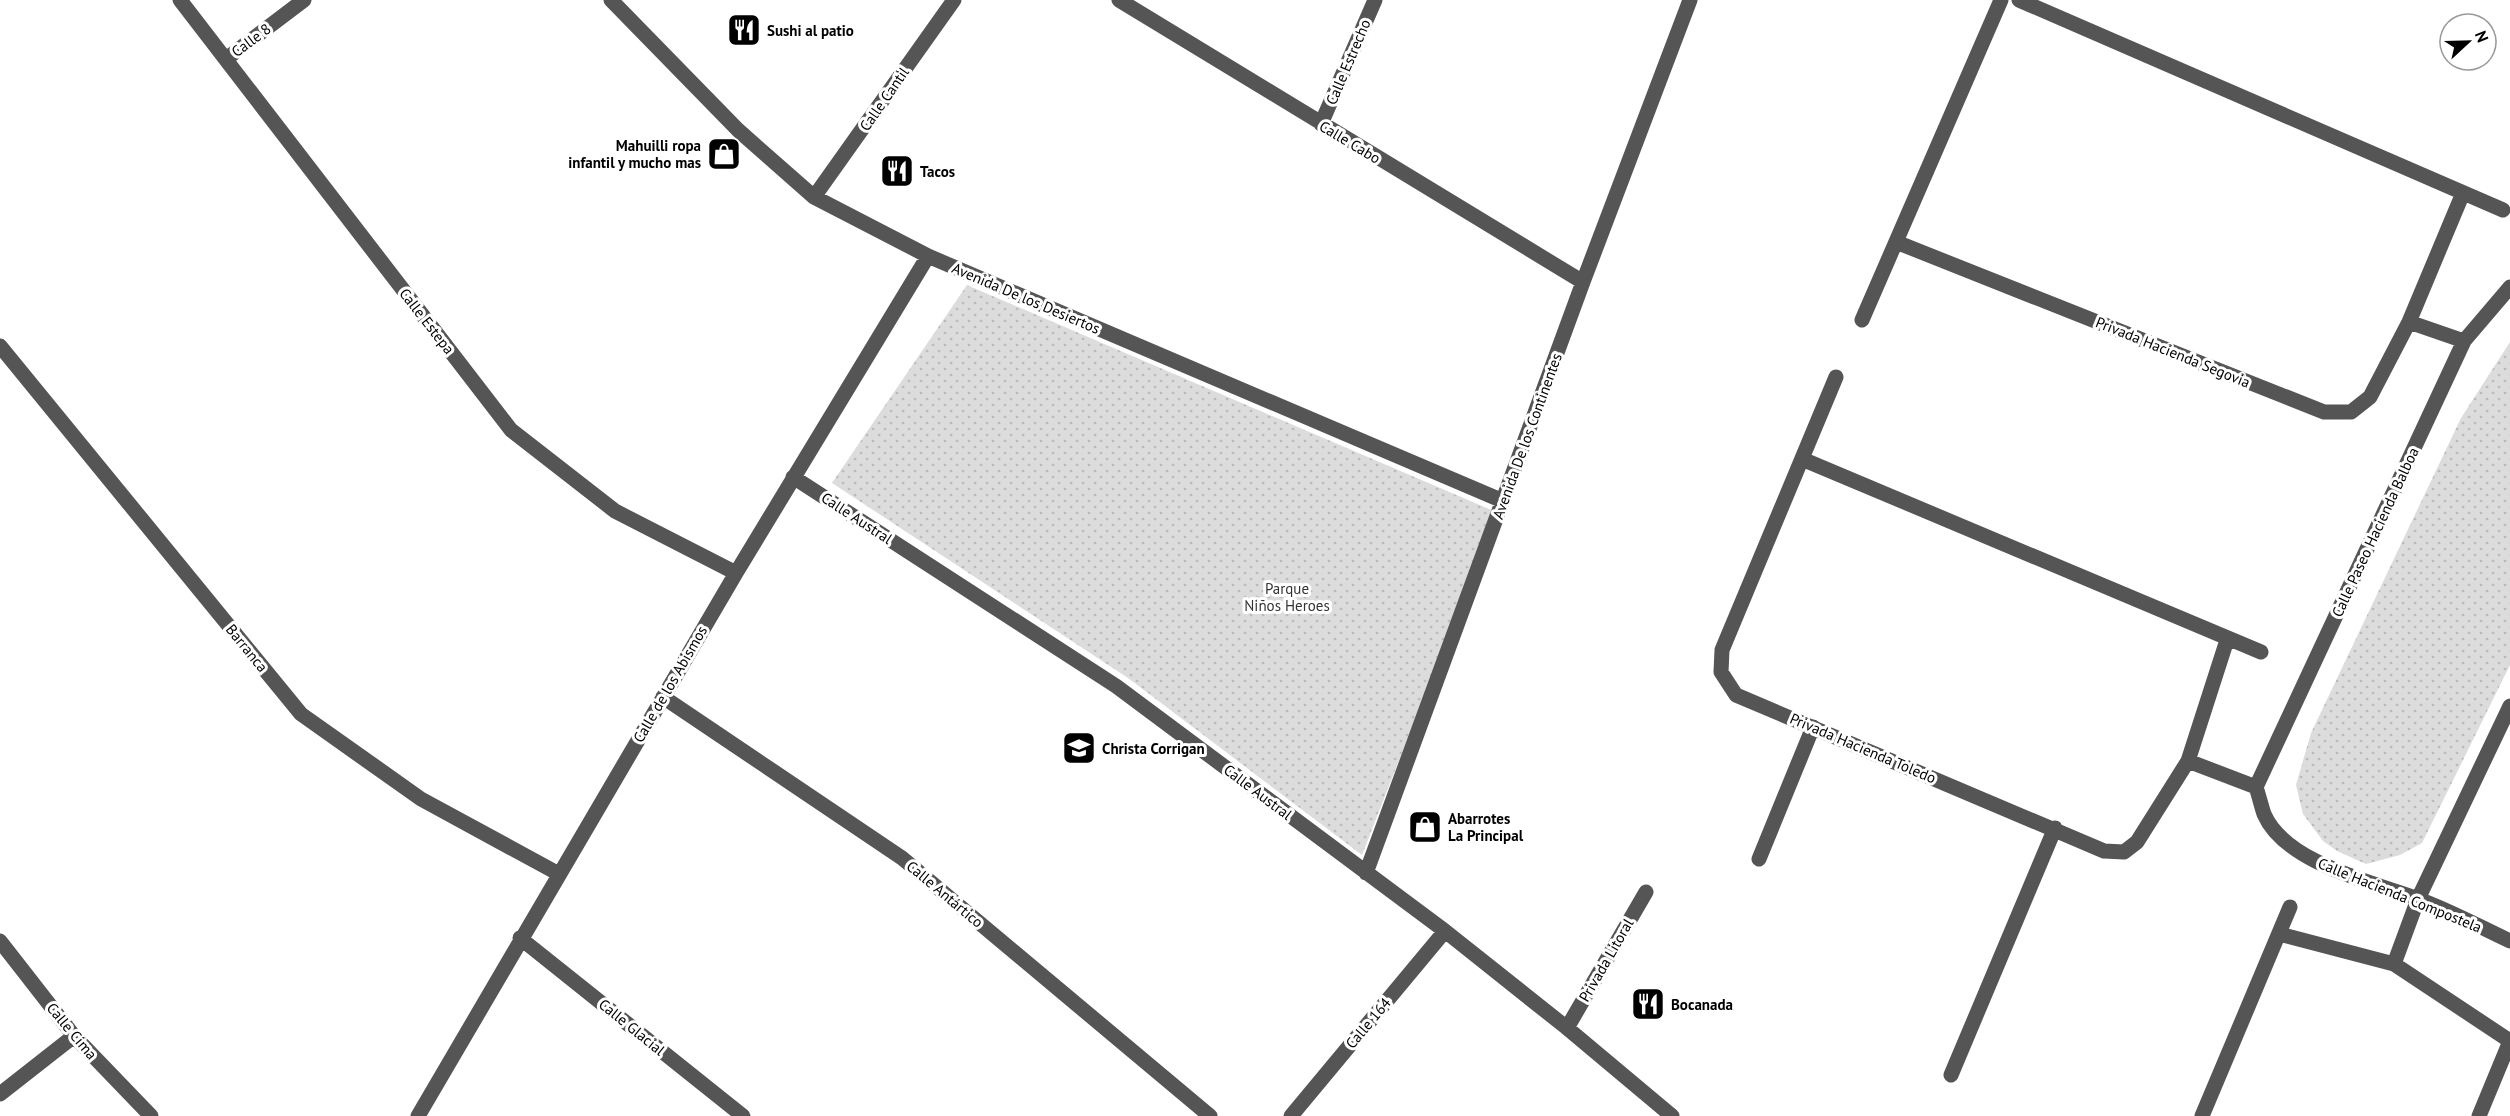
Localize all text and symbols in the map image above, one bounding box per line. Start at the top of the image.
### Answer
restaurant icon: Sushi al patio [726,12,762,48]
north arrow [2438,12,2498,72]
street label: Calle Estrecho [1321,16,1375,108]
street label: Calle 8 [228,19,274,61]
place label: Sushi al patio [767,21,854,40]
text: N [2471,28,2493,45]
street label: Calle Cantil [855,63,913,135]
street label: Calle Cabo [1316,116,1384,168]
place label: Mahuilli ropa infantil y mucho mas [568,136,701,172]
shop icon: Mahuilli ropa infantil y mucho mas [706,136,742,172]
restaurant icon: Tacos [879,153,915,189]
place label: Tacos [920,162,955,181]
street label: Avenida De los Desiertos [949,258,1103,338]
street label: Calle Estepa [395,284,459,358]
street label: Privada Hacienda Segovia [2093,312,2253,392]
street label: Avenida De los Continentes [1488,350,1566,522]
street label: Calle Paseo Hacienda Balboa [2327,444,2423,620]
street label: Calle Austral [818,488,897,548]
park label: Parque Niños Heroes [1244,579,1330,615]
street label: Barranca [222,620,272,676]
street label: Calle de los Abismos [629,622,711,746]
street label: Privada Hacienda Toledo [1787,709,1939,787]
school or university icon: Christa Corrigan [1061,730,1097,766]
place label: Christa Corrigan [1102,739,1205,758]
street label: Calle Austral [1220,760,1296,824]
shop icon: Abarrotes La Principal [1407,809,1443,845]
place label: Abarrotes La Principal [1448,809,1524,845]
street label: Calle Hacienda Compostela [2315,853,2485,937]
street label: Calle Antártico [903,856,987,932]
street label: Privada Litoral [1575,915,1638,1005]
restaurant icon: Bocanada [1630,986,1666,1022]
street label: Calle 164 [1341,994,1395,1052]
street label: Calle Glacial [595,995,669,1060]
place label: Bocanada [1671,995,1733,1014]
street label: Calle Cima [43,999,101,1063]

